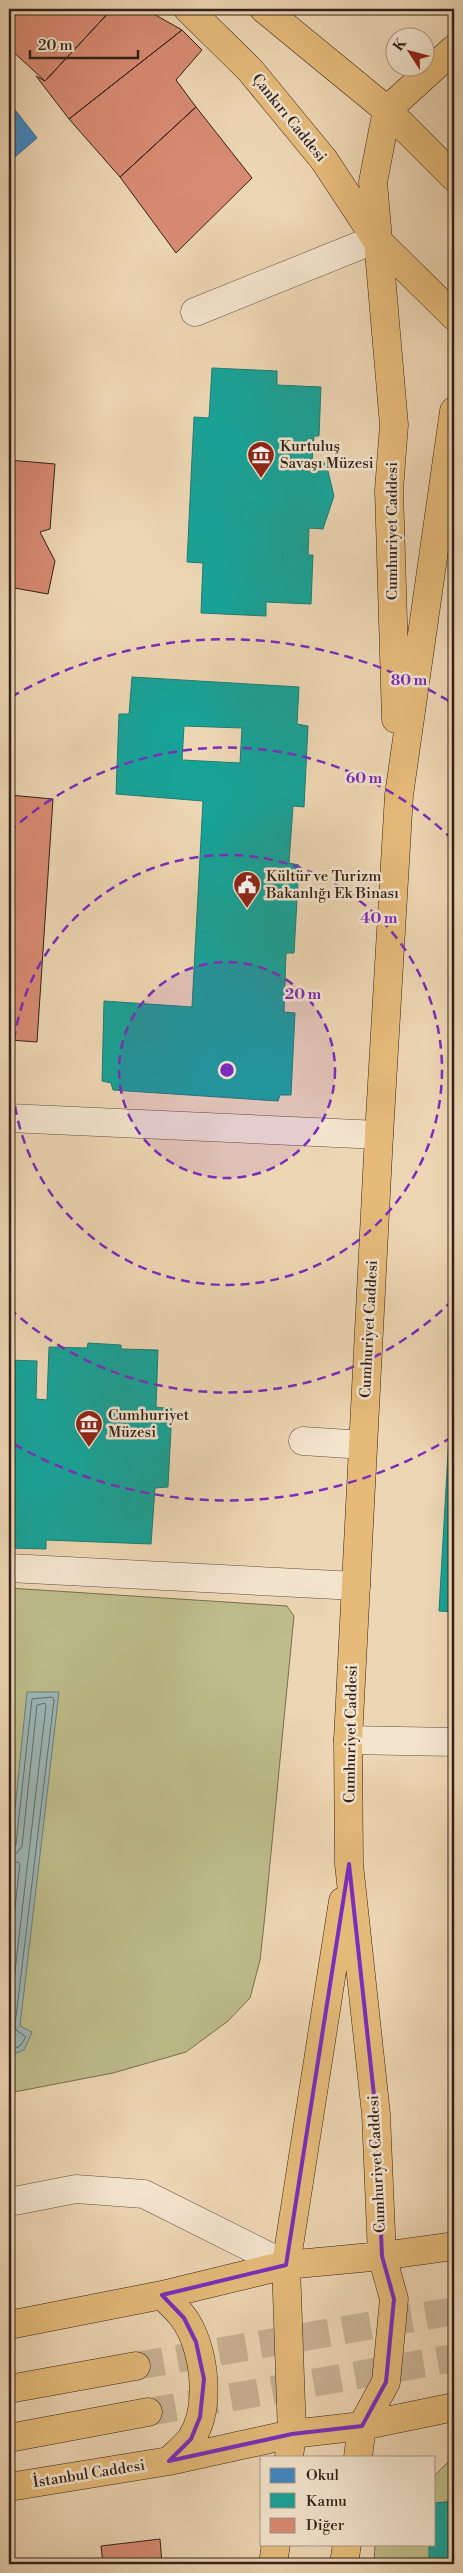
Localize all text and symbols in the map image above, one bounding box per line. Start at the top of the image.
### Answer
scale bar [30,28,138,60]
north arrow [386,28,436,78]
text: K [390,35,411,55]
text: 20 m [38,36,73,55]
street label: Çankırı Caddesi [248,70,330,166]
place label: Kurtuluş Savaşı Müzesi [280,437,374,473]
museum icon: Kurtuluş Savaşı Müzesi [246,440,276,479]
street label: Cumhuriyet Caddesi [383,462,402,600]
text: 80 m [391,671,428,690]
text: 60 m [346,769,383,788]
place label: Kültür ve Turizm Bakanlığı Ek Binası [265,867,399,903]
public building icon: Kültür ve Turizm Bakanlığı Ek Binası [232,870,262,909]
text: 40 m [360,909,398,928]
text: 20 m [285,985,322,1004]
centre of rings [218,1061,236,1079]
street label: Cumhuriyet Caddesi [356,1259,382,1399]
place label: Cumhuriyet Müzesi [108,1406,190,1442]
museum icon: Cumhuriyet Müzesi [74,1409,104,1448]
street label: Cumhuriyet Caddesi [340,1665,362,1803]
street label: Cumhuriyet Caddesi [364,2094,390,2234]
street label: İstanbul Caddesi [31,2455,146,2492]
legend [260,2456,436,2546]
text: Okul [306,2466,340,2485]
text: Kamu [306,2492,347,2511]
text: Diğer [306,2516,345,2535]

